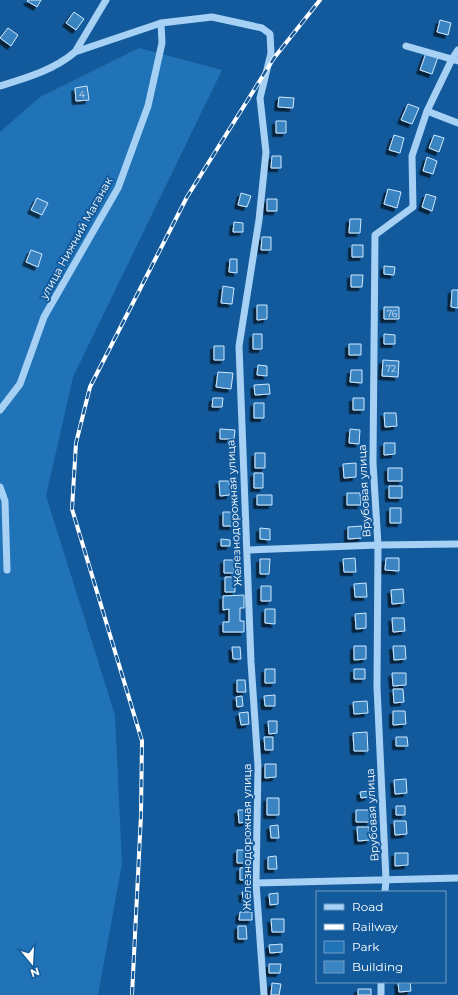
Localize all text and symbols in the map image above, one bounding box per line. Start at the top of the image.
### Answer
house number: 4 [79,89,85,100]
street label: улица Нижний Маганак [36,174,116,302]
house number: 76 [387,308,398,319]
house number: 72 [386,363,396,374]
street label: Железнодорожная улица [223,439,245,587]
street label: Врубовая улица [355,444,373,538]
street label: Железнодорожная улица [240,764,254,910]
street label: Врубовая улица [363,768,381,862]
legend [316,891,446,983]
text: Road [352,899,383,914]
text: Railway [352,919,398,934]
text: Park [352,939,380,954]
north arrow [12,943,52,983]
text: Building [352,959,403,974]
text: N [29,964,41,981]

